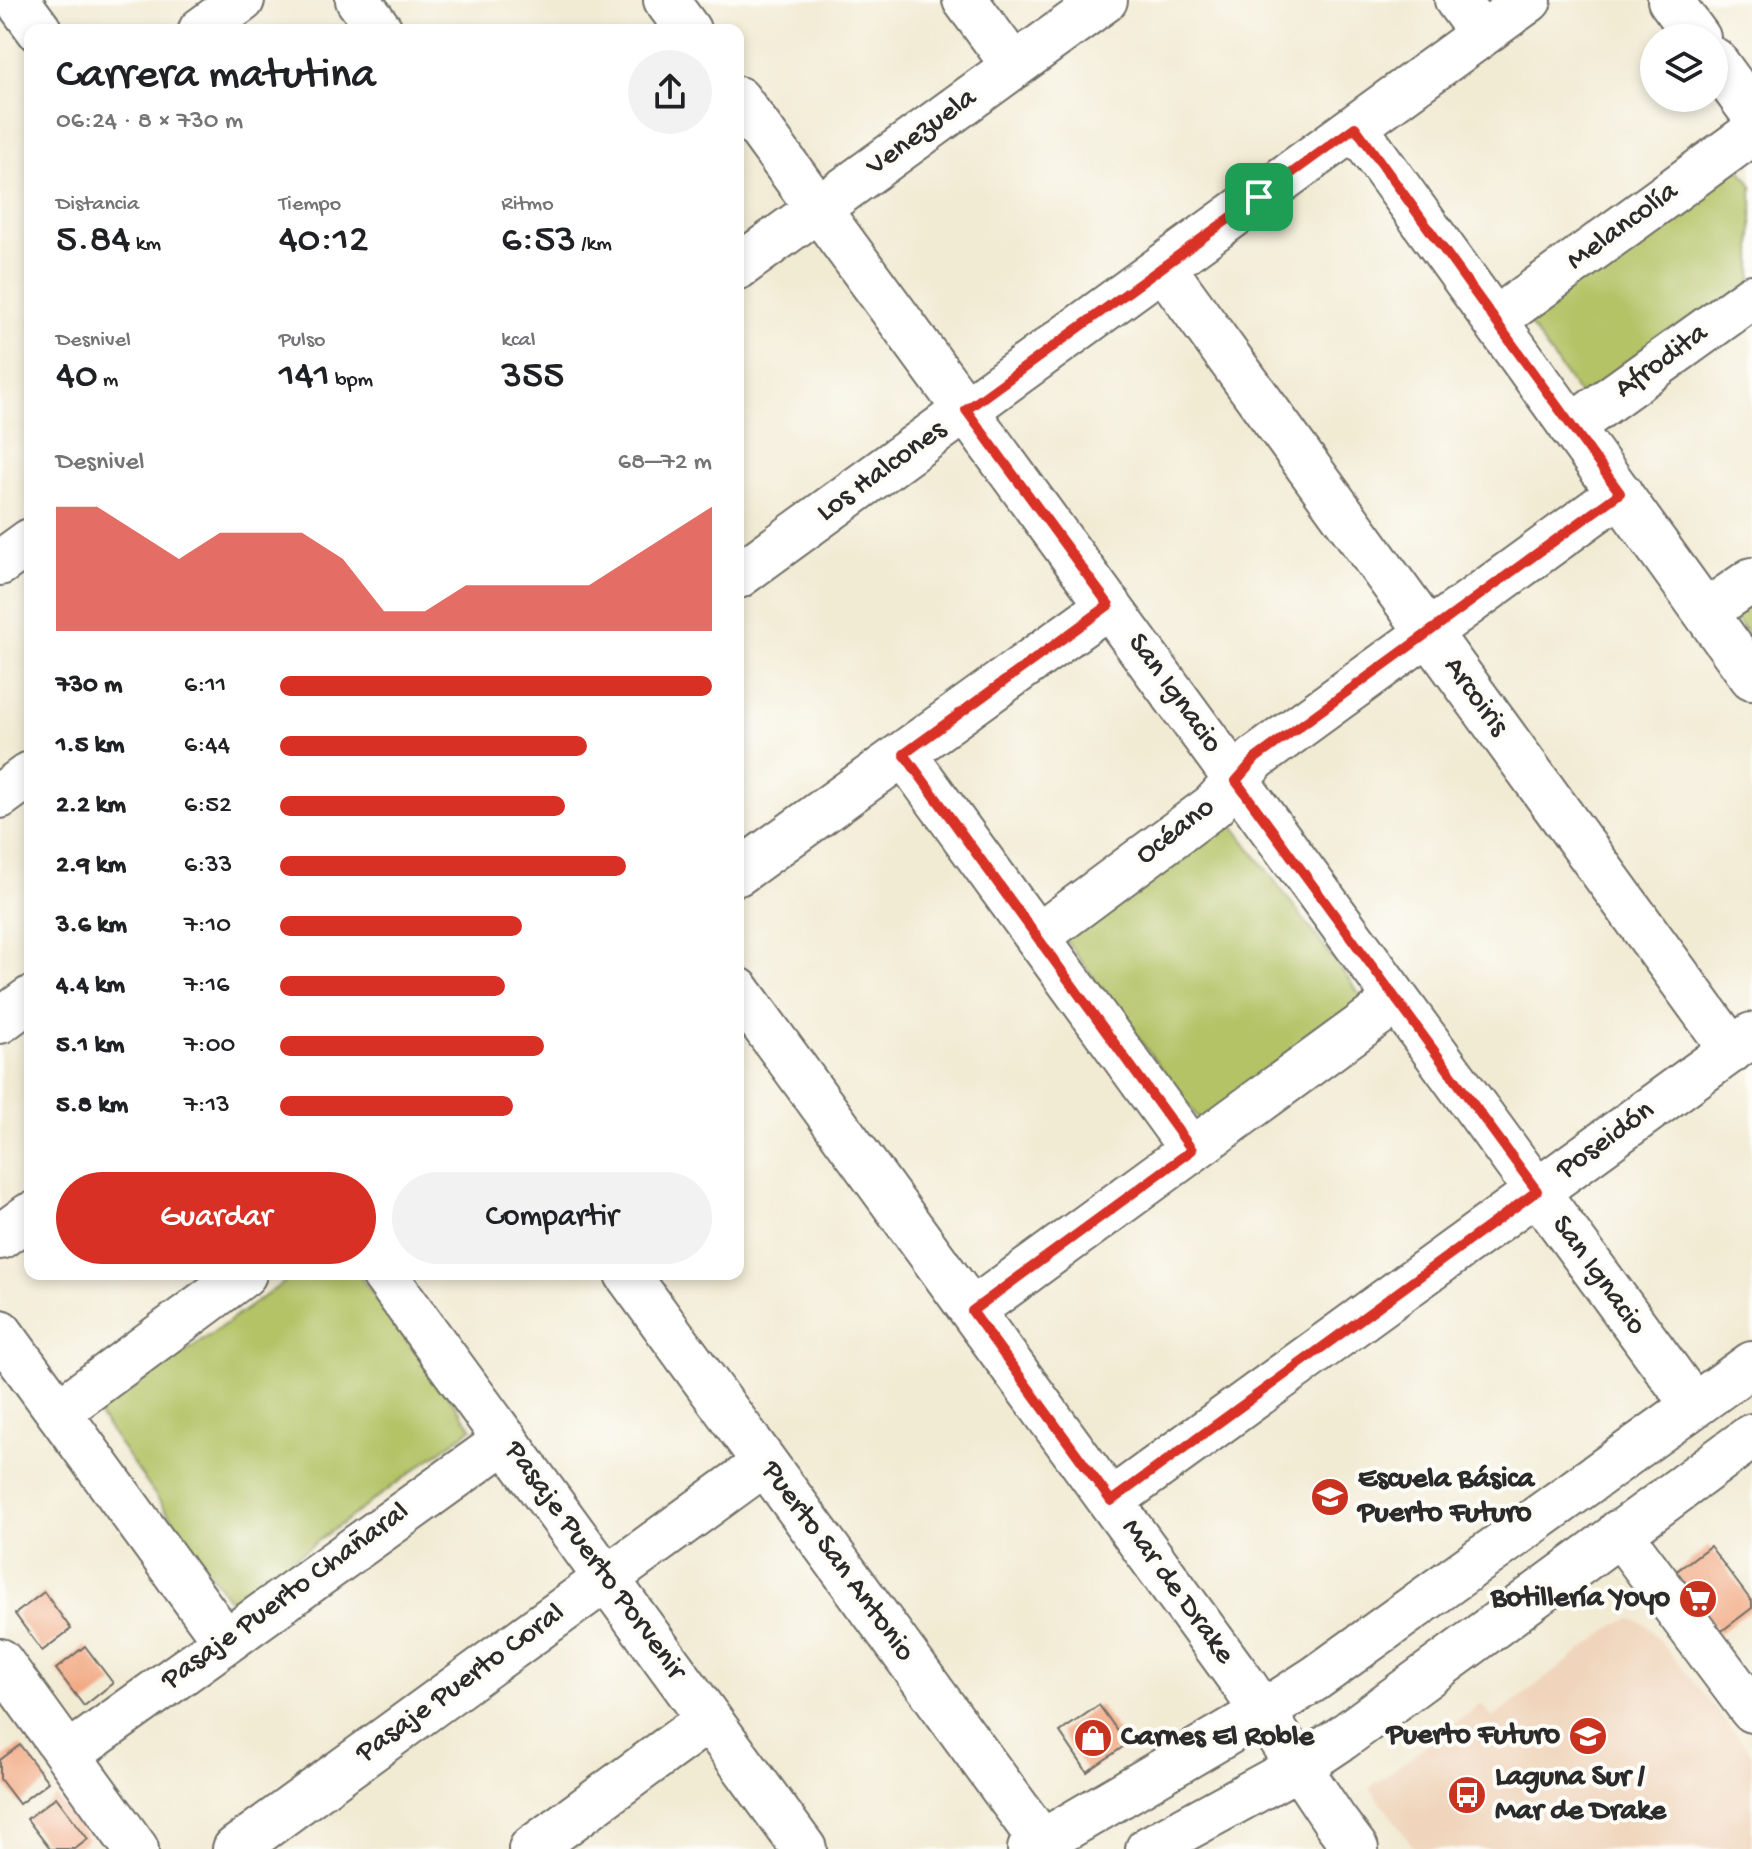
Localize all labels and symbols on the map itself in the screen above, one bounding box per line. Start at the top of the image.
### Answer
street label: Venezuela [859,80,985,185]
pin [1225,163,1293,231]
street label: Melancolía [1560,174,1687,279]
street label: Afrodita [1609,316,1716,407]
street label: Los Halcones [810,413,954,531]
street label: San Ignacio [1119,627,1229,761]
street label: Arcoiris [1435,651,1516,744]
street label: Océano [1130,790,1222,874]
street label: Poseidón [1549,1094,1662,1189]
street label: San Ignacio [1543,1209,1653,1343]
street label: Pasaje Puerto Porvenir [495,1434,694,1689]
street label: Puerto San Antonio [752,1454,922,1669]
place label: Escuela Básica Puerto Futuro [1356,1463,1536,1532]
school or university icon: Escuela Básica Puerto Futuro [1309,1476,1351,1518]
street label: Pasaje Puerto Chañaral [154,1495,417,1699]
street label: Mar de Drake [1113,1513,1242,1672]
supermarket icon: Botillería Yoyo [1677,1578,1719,1620]
place label: Botillería Yoyo [1490,1582,1670,1617]
street label: Pasaje Puerto Coral [349,1596,572,1772]
school or university icon: Puerto Futuro [1567,1715,1609,1757]
shop icon: Carnes El Roble [1072,1717,1114,1759]
place label: Puerto Futuro [1384,1719,1560,1754]
place label: Carnes El Roble [1121,1721,1316,1756]
place label: Laguna Sur / Mar de Drake [1495,1761,1668,1830]
bus stop icon: Laguna Sur / Mar de Drake [1446,1774,1488,1816]

